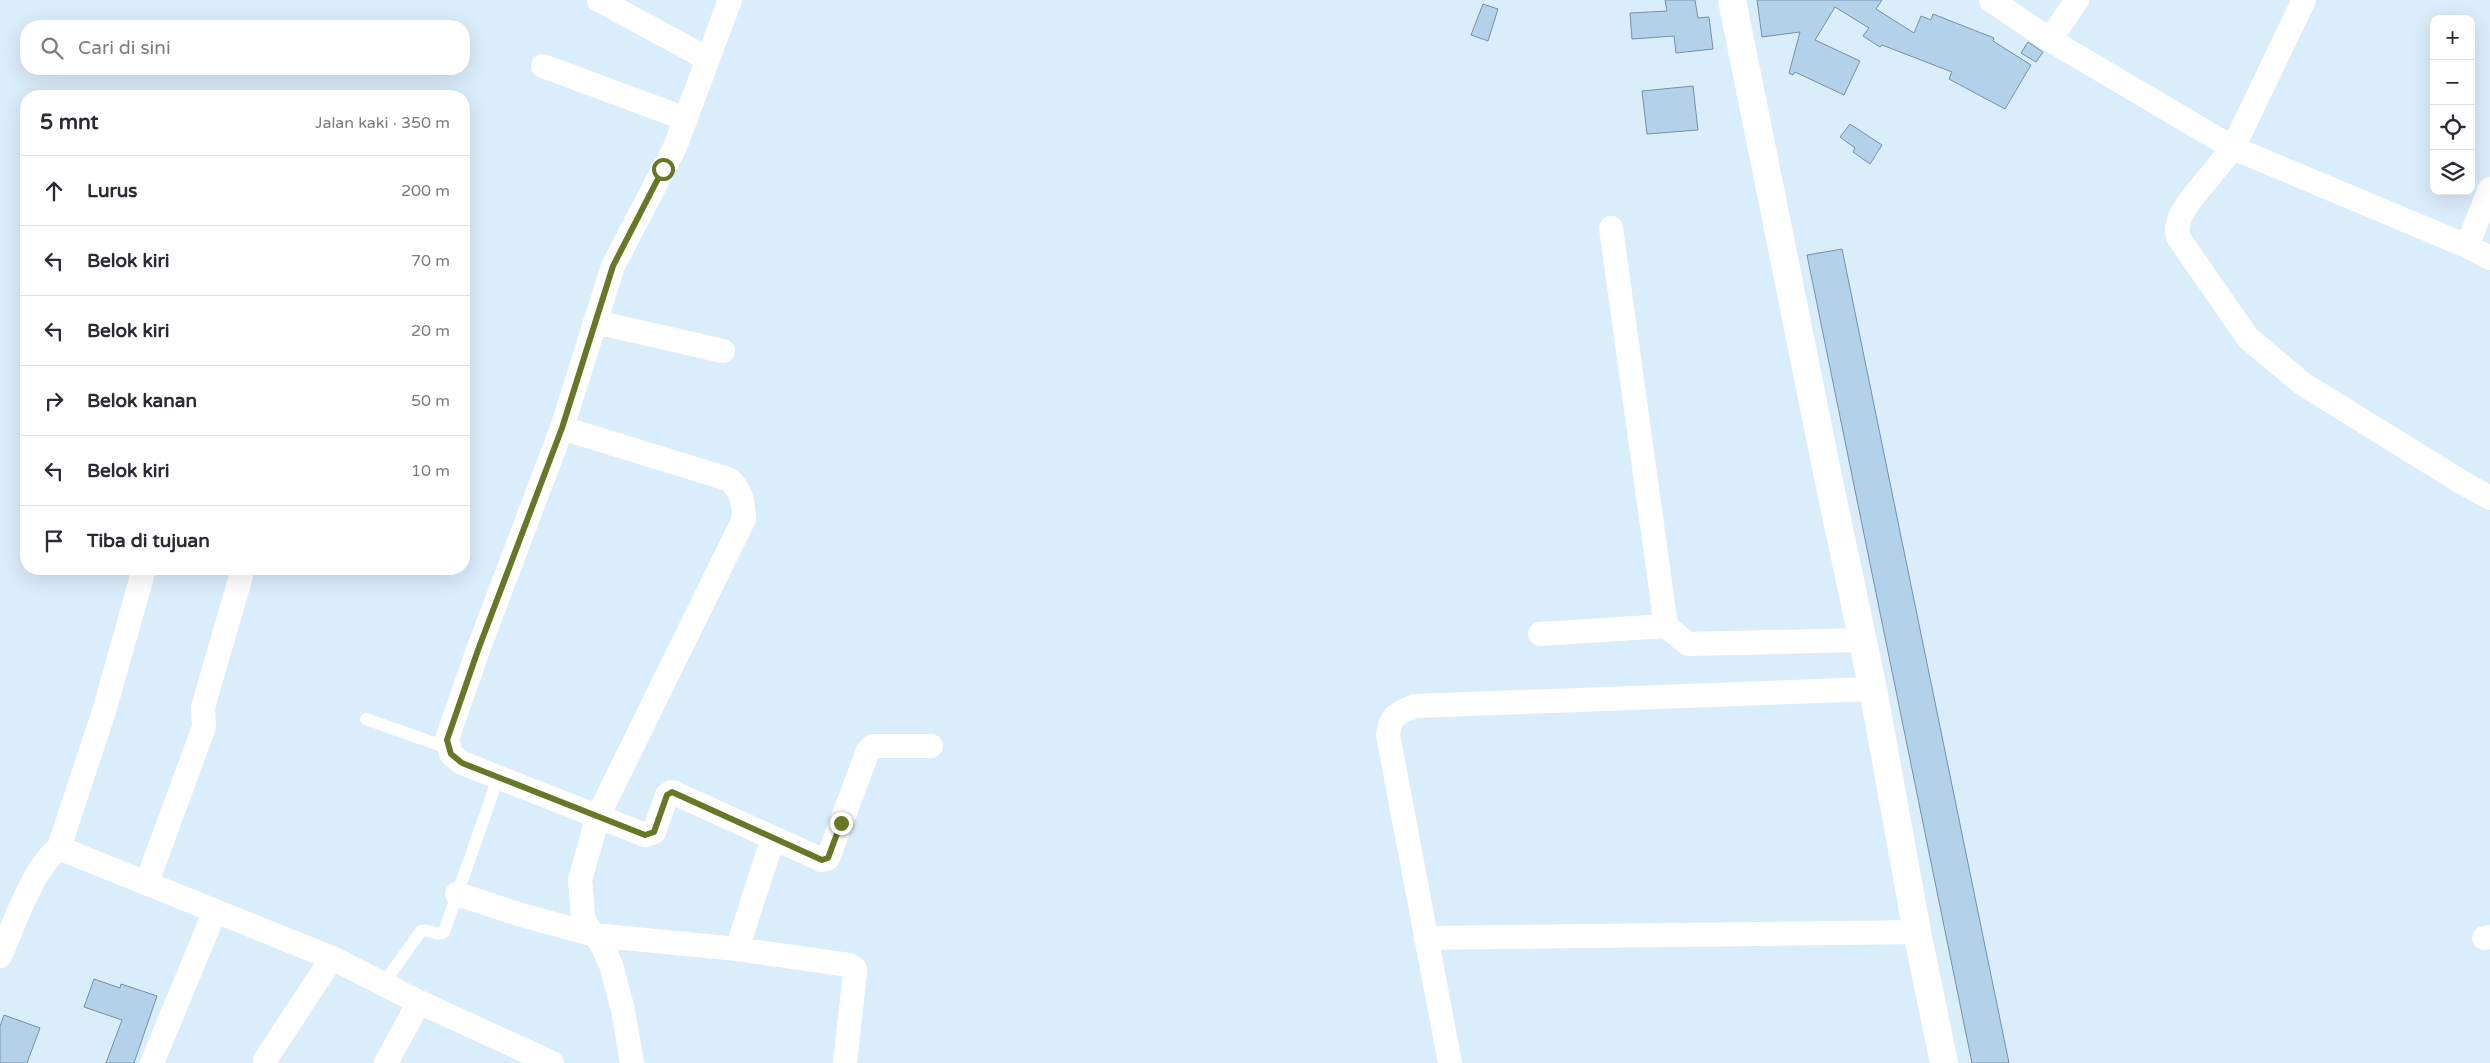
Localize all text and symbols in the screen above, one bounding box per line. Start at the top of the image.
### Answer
map controls [2430,15,2475,195]
button: + [2430,15,2475,60]
search box [20,20,470,75]
icon: search [38,34,66,62]
text: Cari di sini [78,37,171,59]
button: − [2430,60,2475,105]
button: locate [2430,105,2475,150]
text: 5 mnt [40,110,99,135]
text: Jalan kaki · 350 m [315,113,450,133]
button: layers [2430,150,2475,195]
route start [652,158,675,181]
icon: ahead [40,177,68,205]
text: Lurus [87,180,137,202]
text: 200 m [401,181,450,201]
icon: left [40,247,68,275]
text: Belok kiri [87,250,170,272]
text: 70 m [411,251,450,271]
icon: left [40,317,68,345]
text: Belok kiri [87,320,170,342]
text: 20 m [411,321,450,341]
icon: right [40,387,68,415]
text: Belok kanan [87,390,197,412]
text: 50 m [411,391,450,411]
icon: left [40,457,68,485]
text: Belok kiri [87,460,170,482]
text: 10 m [411,461,450,481]
icon: arrive [40,527,68,555]
text: Tiba di tujuan [87,530,210,552]
route end [830,812,853,835]

